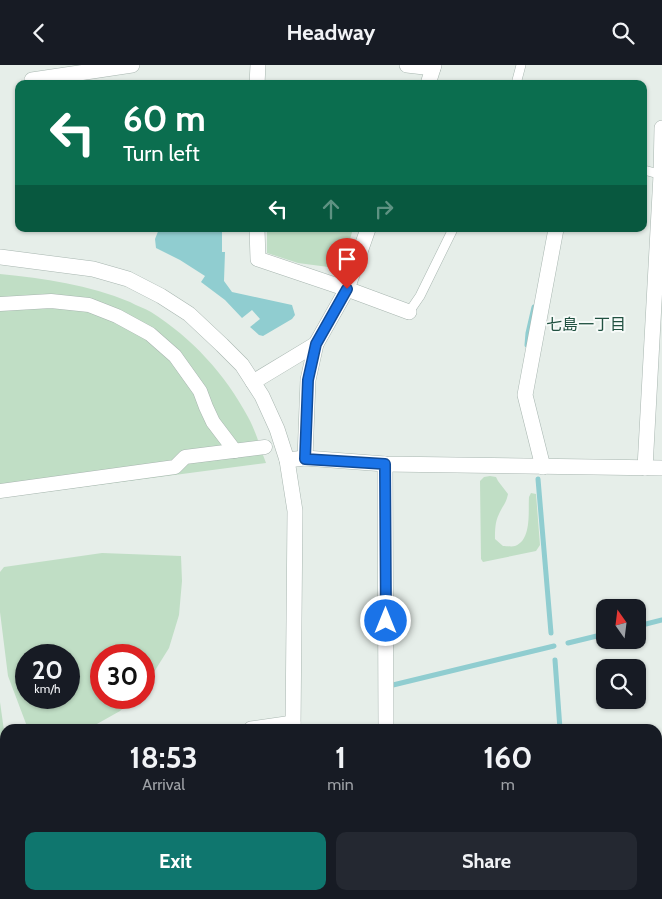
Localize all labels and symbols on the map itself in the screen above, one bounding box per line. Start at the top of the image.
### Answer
pin [326,238,368,289]
district label: 七島一丁目 [546,315,626,334]
position arrow [359,594,411,646]
north arrow [596,599,646,649]
speed limit sign: 30 [90,644,155,709]

